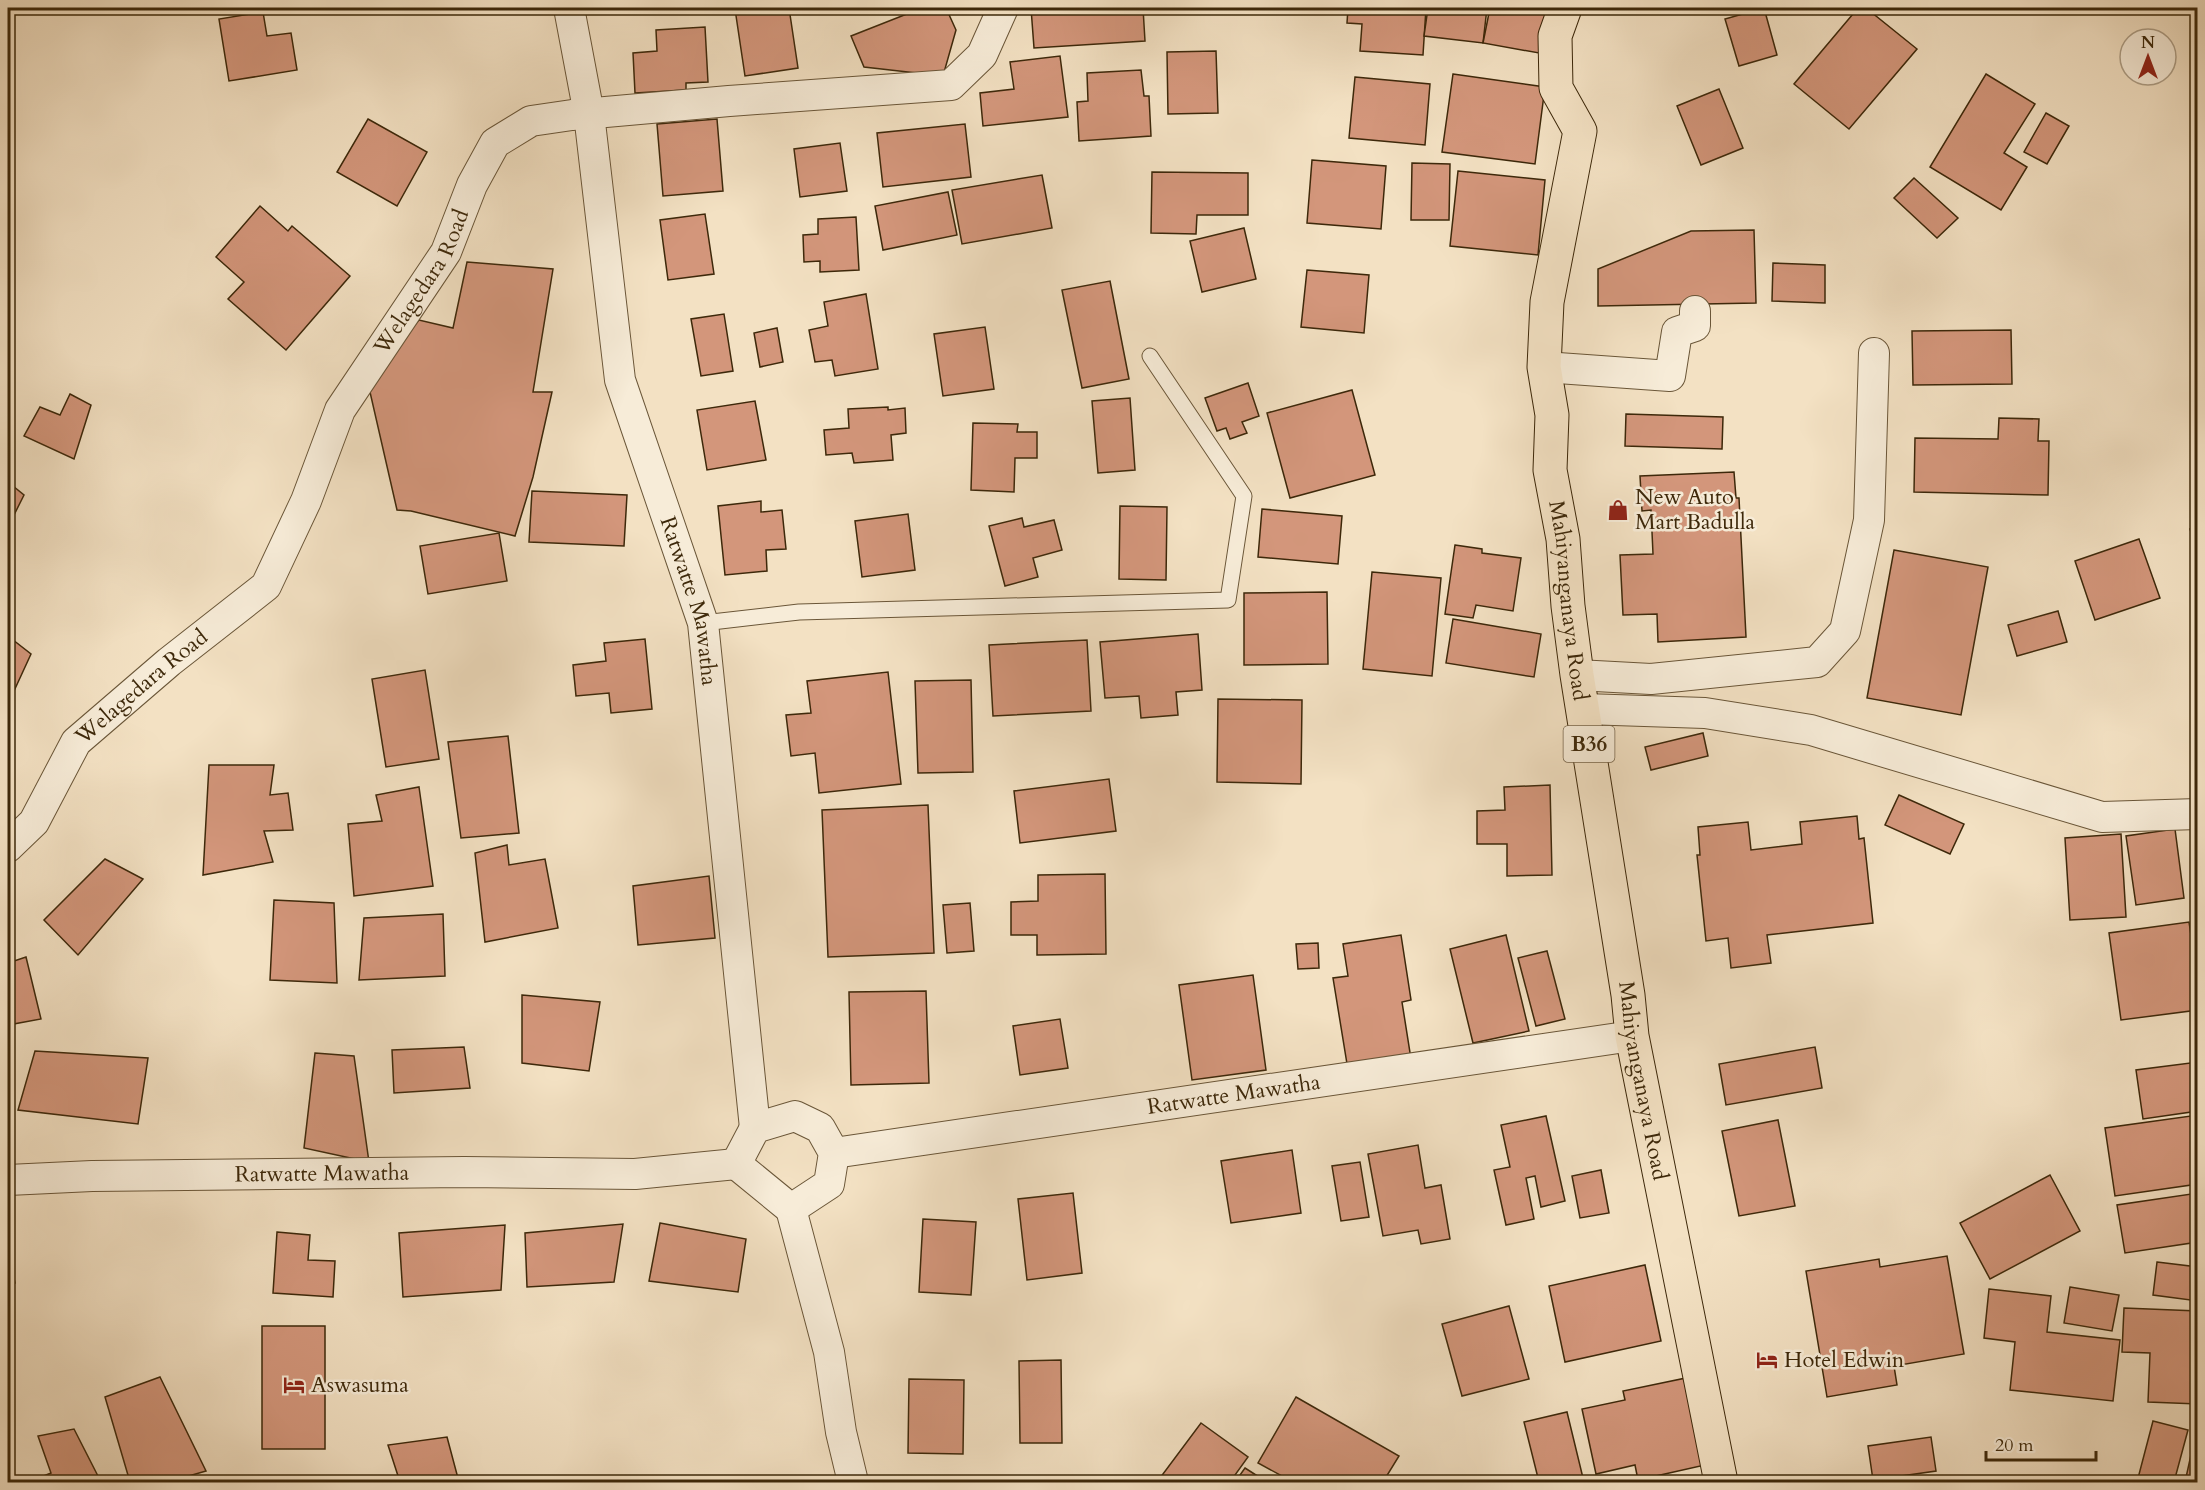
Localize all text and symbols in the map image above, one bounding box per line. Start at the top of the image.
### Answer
north arrow [2118,27,2178,87]
text: N [2141,32,2155,54]
street label: Welagedara Road [366,205,476,361]
place label: New Auto Mart Badulla [1635,482,1756,537]
street label: Mahiyanganaya Road [1541,498,1596,703]
shop icon: New Auto Mart Badulla [1606,498,1630,522]
street label: Ratwatte Mawatha [653,512,724,688]
street label: Welagedara Road [68,622,214,752]
road number: B36 [1564,726,1614,762]
street label: Mahiyanganaya Road [1611,979,1675,1183]
street label: Ratwatte Mawatha [1145,1067,1323,1122]
street label: Ratwatte Mawatha [234,1158,410,1189]
place label: Hotel Edwin [1784,1345,1905,1375]
hotel icon: Hotel Edwin [1755,1348,1779,1372]
place label: Aswasuma [311,1370,409,1400]
hotel icon: Aswasuma [282,1373,306,1397]
scale bar [1986,1424,2096,1462]
text: 20 m [1995,1433,2034,1458]

